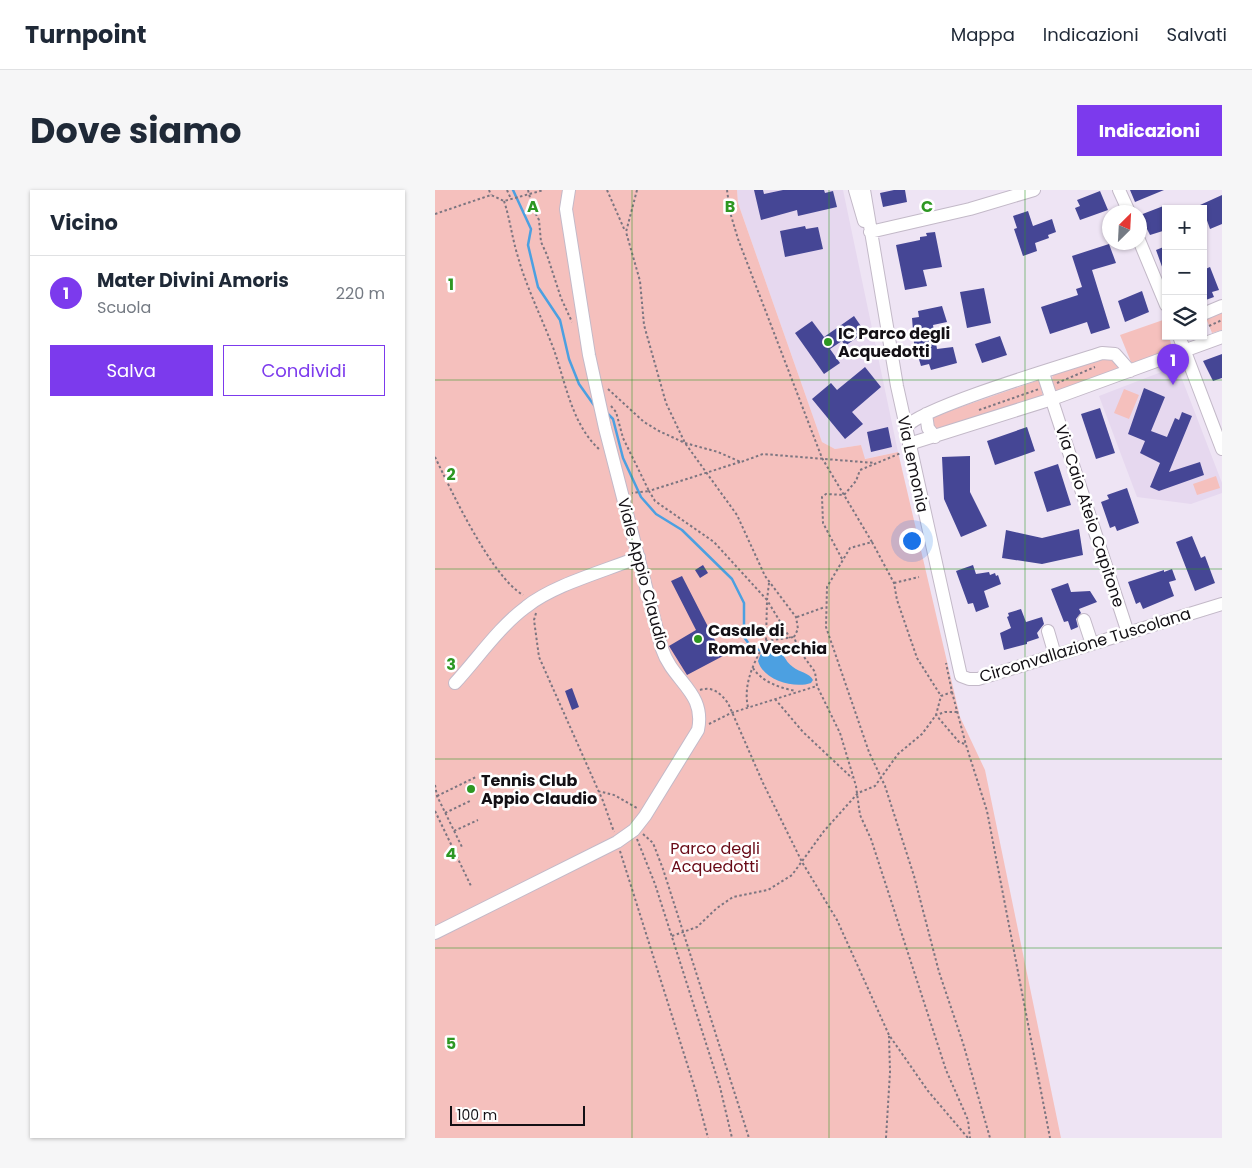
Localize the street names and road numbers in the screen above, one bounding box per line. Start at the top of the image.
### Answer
street label: Via Lemonia [892,413,934,515]
street label: Via Caio Ateio Capitone [1050,422,1130,610]
street label: Viale Appio Claudio [612,495,674,653]
street label: Circonvallazione Tuscolana [977,602,1193,688]

